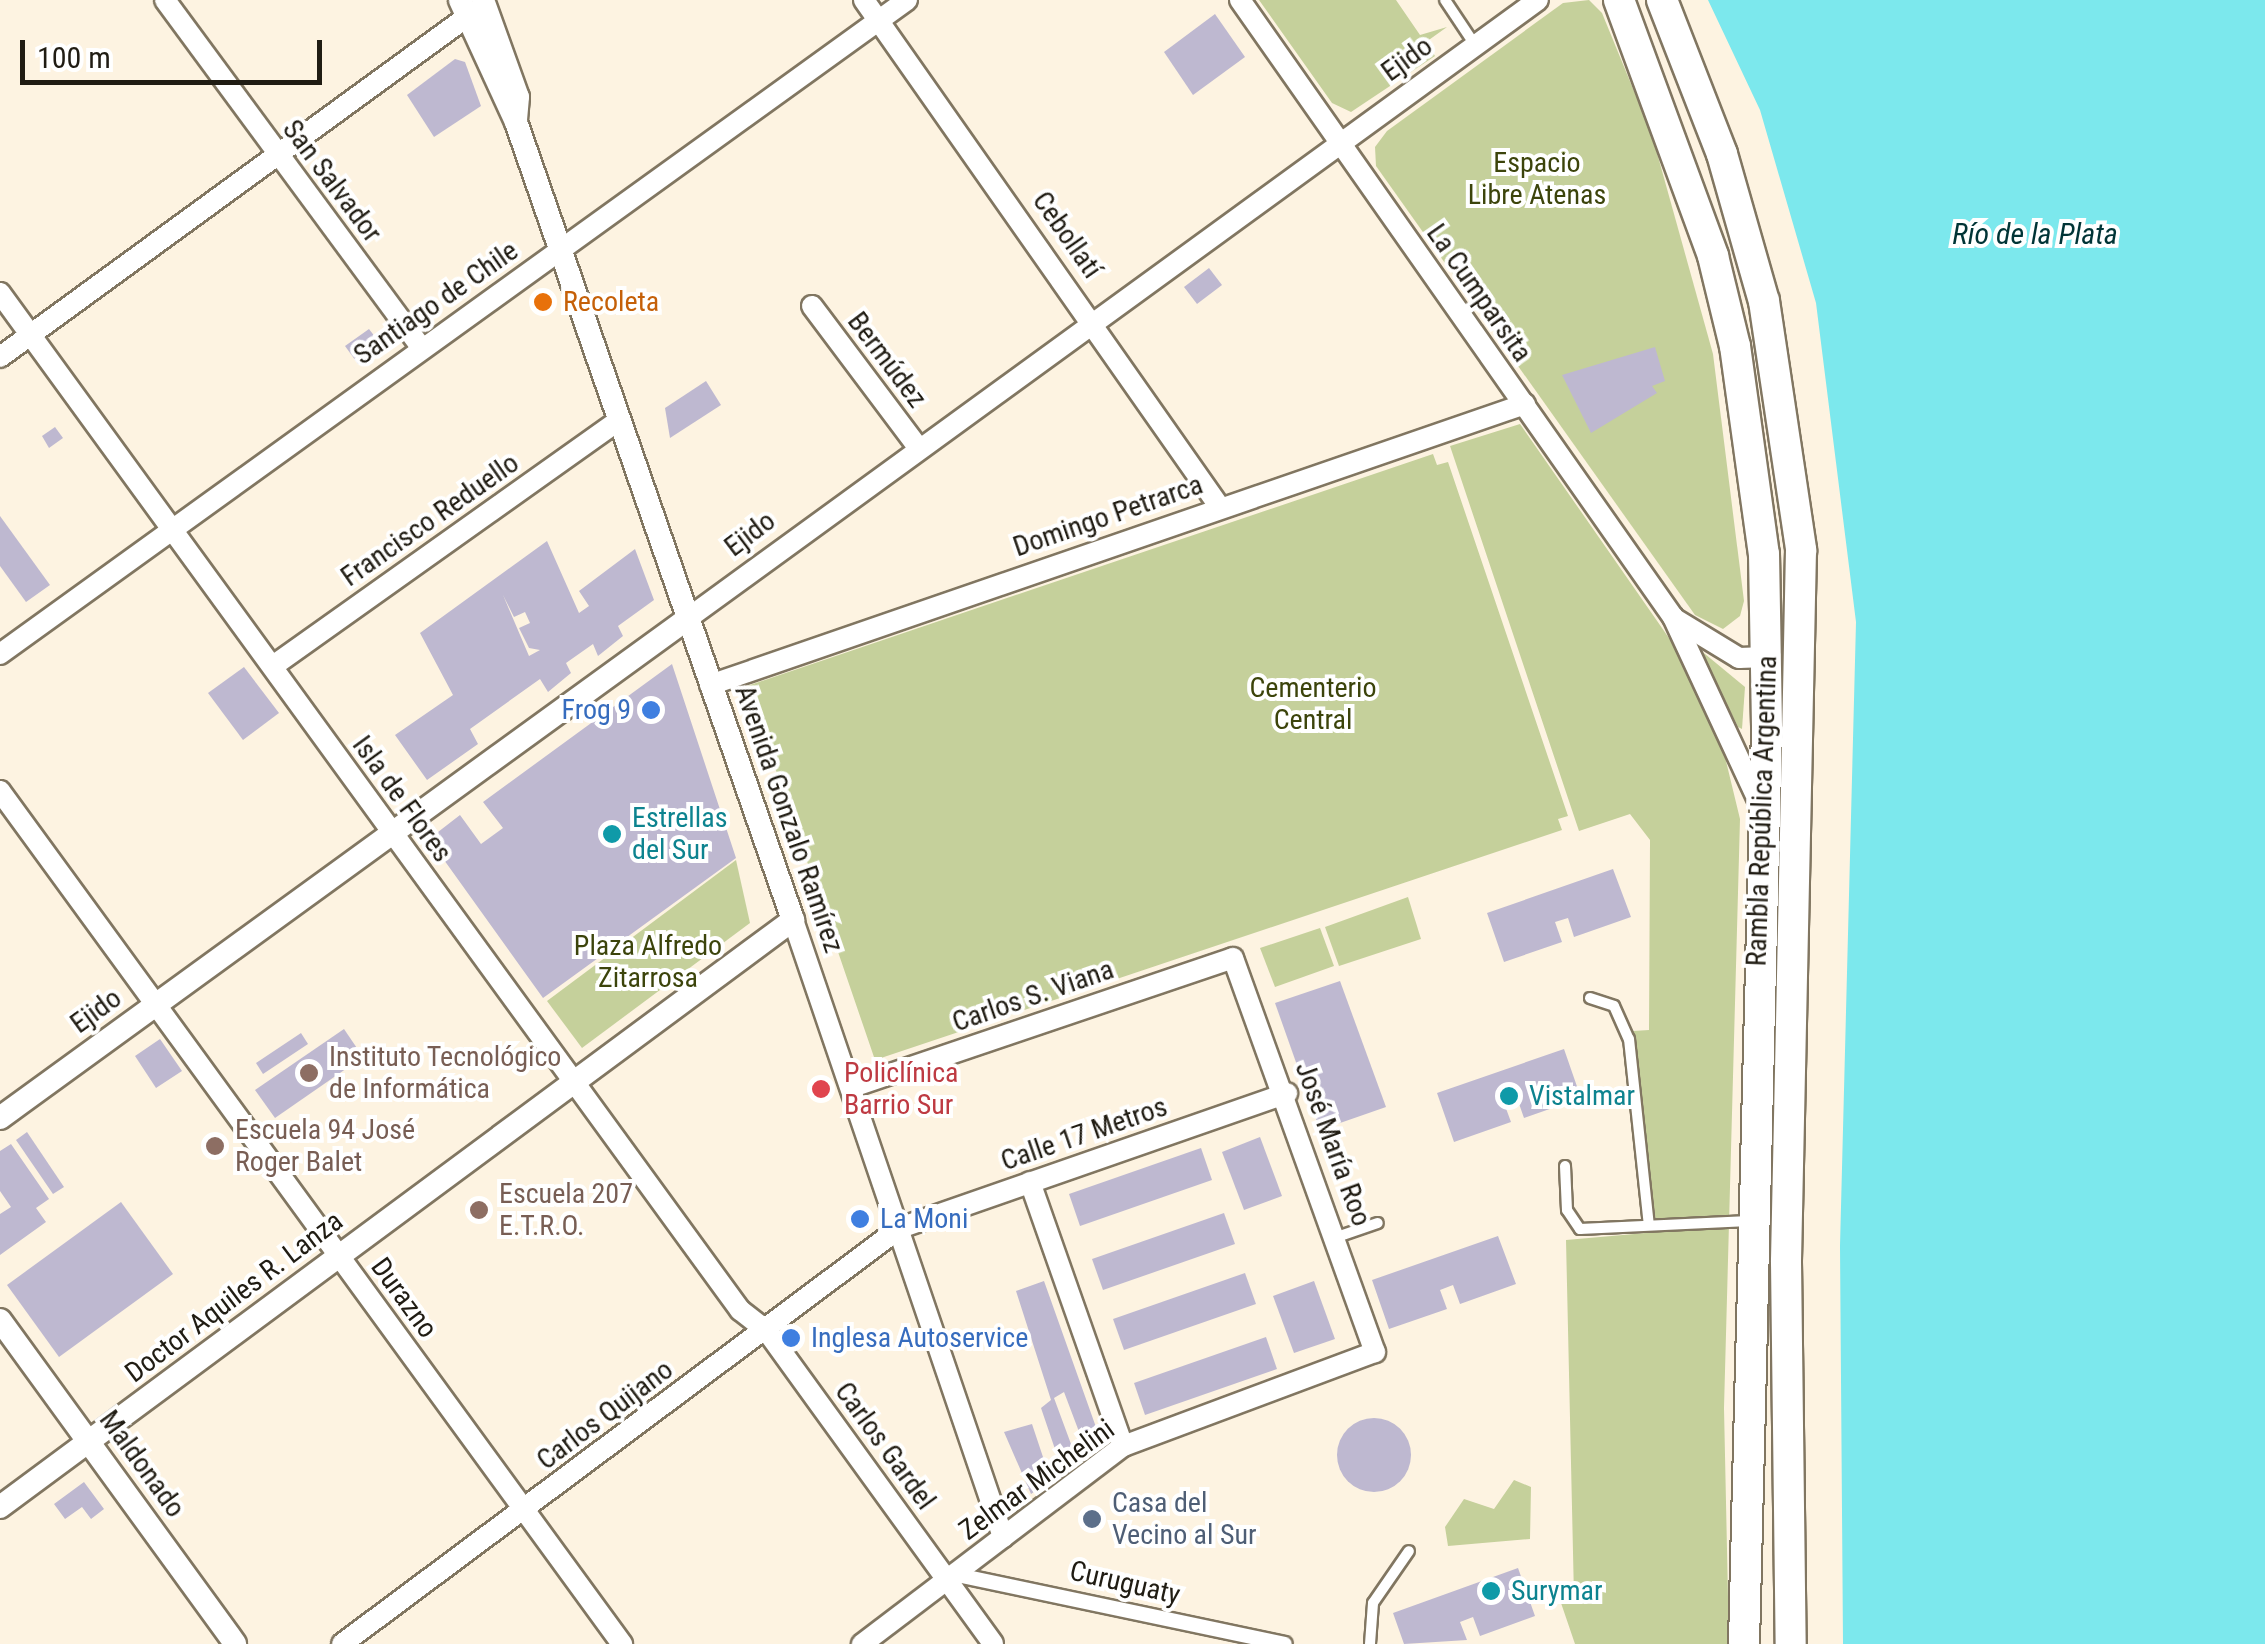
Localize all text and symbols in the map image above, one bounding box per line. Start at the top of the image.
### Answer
scale bar [25,20,328,82]
street label: Ejido [1375,29,1439,89]
text: 100 m [37,40,111,75]
street label: San Salvador [275,113,389,249]
park label: Espacio Libre Atenas [1468,146,1606,212]
street label: Cebollatí [1025,185,1109,285]
water label: Río de la Plata [1952,216,2118,252]
street label: La Cumparsita [1419,218,1539,368]
street label: Santiago de Chile [347,234,525,372]
place label: Recoleta [563,285,659,319]
marker: Recoleta [532,291,554,313]
street label: Bermúdez [840,306,934,414]
street label: Francisco Reduello [335,446,525,594]
street label: Domingo Petrarca [1009,468,1207,564]
street label: Ejido [718,504,782,564]
street label: Rambla República Argentina [1740,655,1784,967]
park label: Cementerio Central [1249,671,1377,737]
street label: Avenida Gonzalo Ramírez [727,681,851,957]
place label: Frog 9 [562,693,631,727]
marker: Frog 9 [640,699,662,721]
street label: Isla de Flores [345,729,459,869]
place label: Estrellas del Sur [632,801,727,867]
marker: Estrellas del Sur [601,823,623,845]
park label: Plaza Alfredo Zitarrosa [574,929,722,995]
street label: Carlos S. Viana [948,953,1118,1039]
street label: Ejido [64,981,128,1041]
place label: Instituto Tecnológico de Informática [329,1040,562,1106]
place label: Policlínica Barrio Sur [844,1056,959,1122]
street label: José María Roo [1288,1057,1378,1231]
marker: Instituto Tecnológico de Informática [298,1062,320,1084]
marker: Policlínica Barrio Sur [808,1076,834,1102]
place label: Vistalmar [1529,1079,1635,1113]
marker: Vistalmar [1498,1085,1520,1107]
street label: Calle 17 Metros [997,1090,1171,1178]
place label: Escuela 94 José Roger Balet [235,1113,415,1179]
marker: Escuela 94 José Roger Balet [204,1135,226,1157]
place label: Escuela 207 E.T.R.O. [499,1177,633,1243]
marker: Escuela 207 E.T.R.O. [468,1199,490,1221]
place label: La Moni [880,1202,968,1236]
street label: Doctor Aquiles R. Lanza [119,1204,349,1390]
marker: La Moni [849,1208,871,1230]
street label: Durazno [364,1251,444,1345]
place label: Inglesa Autoservice [811,1321,1028,1355]
marker: Inglesa Autoservice [780,1327,802,1349]
street label: Carlos Quijano [530,1353,680,1477]
street label: Carlos Gardel [828,1376,942,1516]
street label: Maldonado [92,1404,192,1524]
street label: Zelmar Michelini [953,1413,1121,1547]
place label: Casa del Vecino al Sur [1112,1486,1256,1552]
marker: Casa del Vecino al Sur [1081,1508,1103,1530]
street label: Curuguaty [1067,1554,1183,1612]
place label: Surymar [1511,1574,1603,1608]
marker: Surymar [1480,1580,1502,1602]

